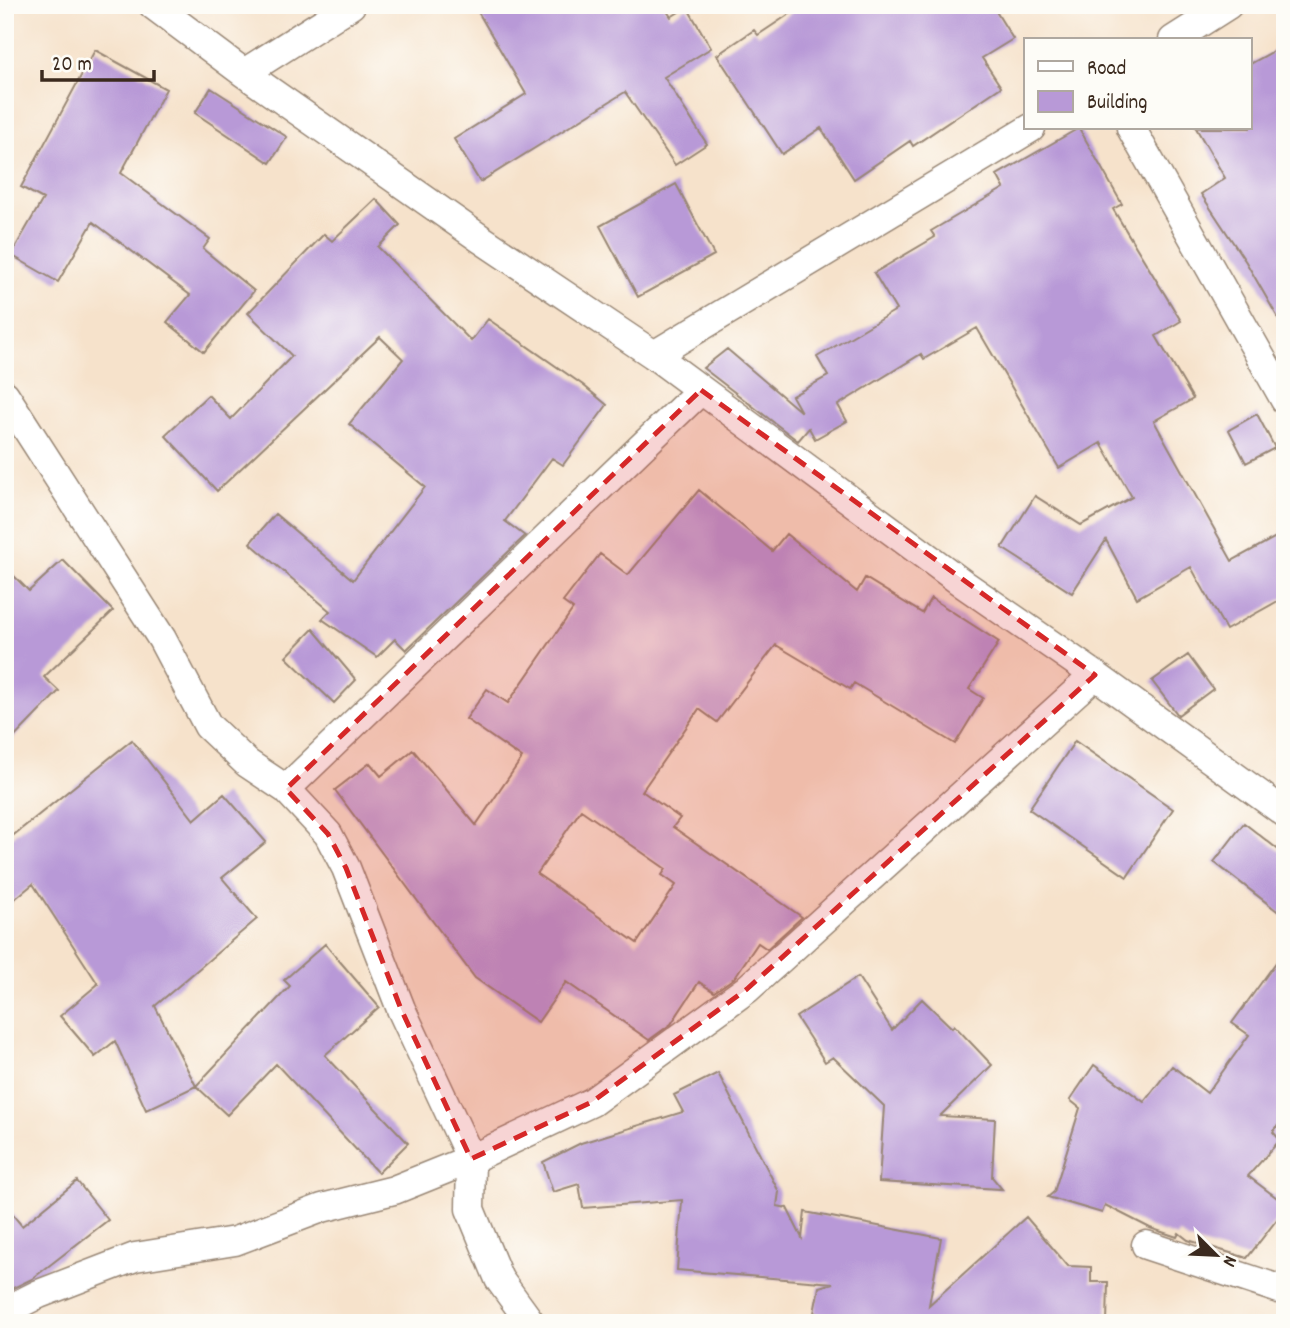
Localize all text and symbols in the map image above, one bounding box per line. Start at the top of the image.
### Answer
scale bar [42,38,154,82]
legend [1024,38,1252,130]
text: 20 m [52,51,92,81]
text: Road [1087,55,1126,85]
text: Building [1087,89,1147,119]
north arrow [1182,1220,1252,1290]
text: N [1214,1251,1243,1270]

